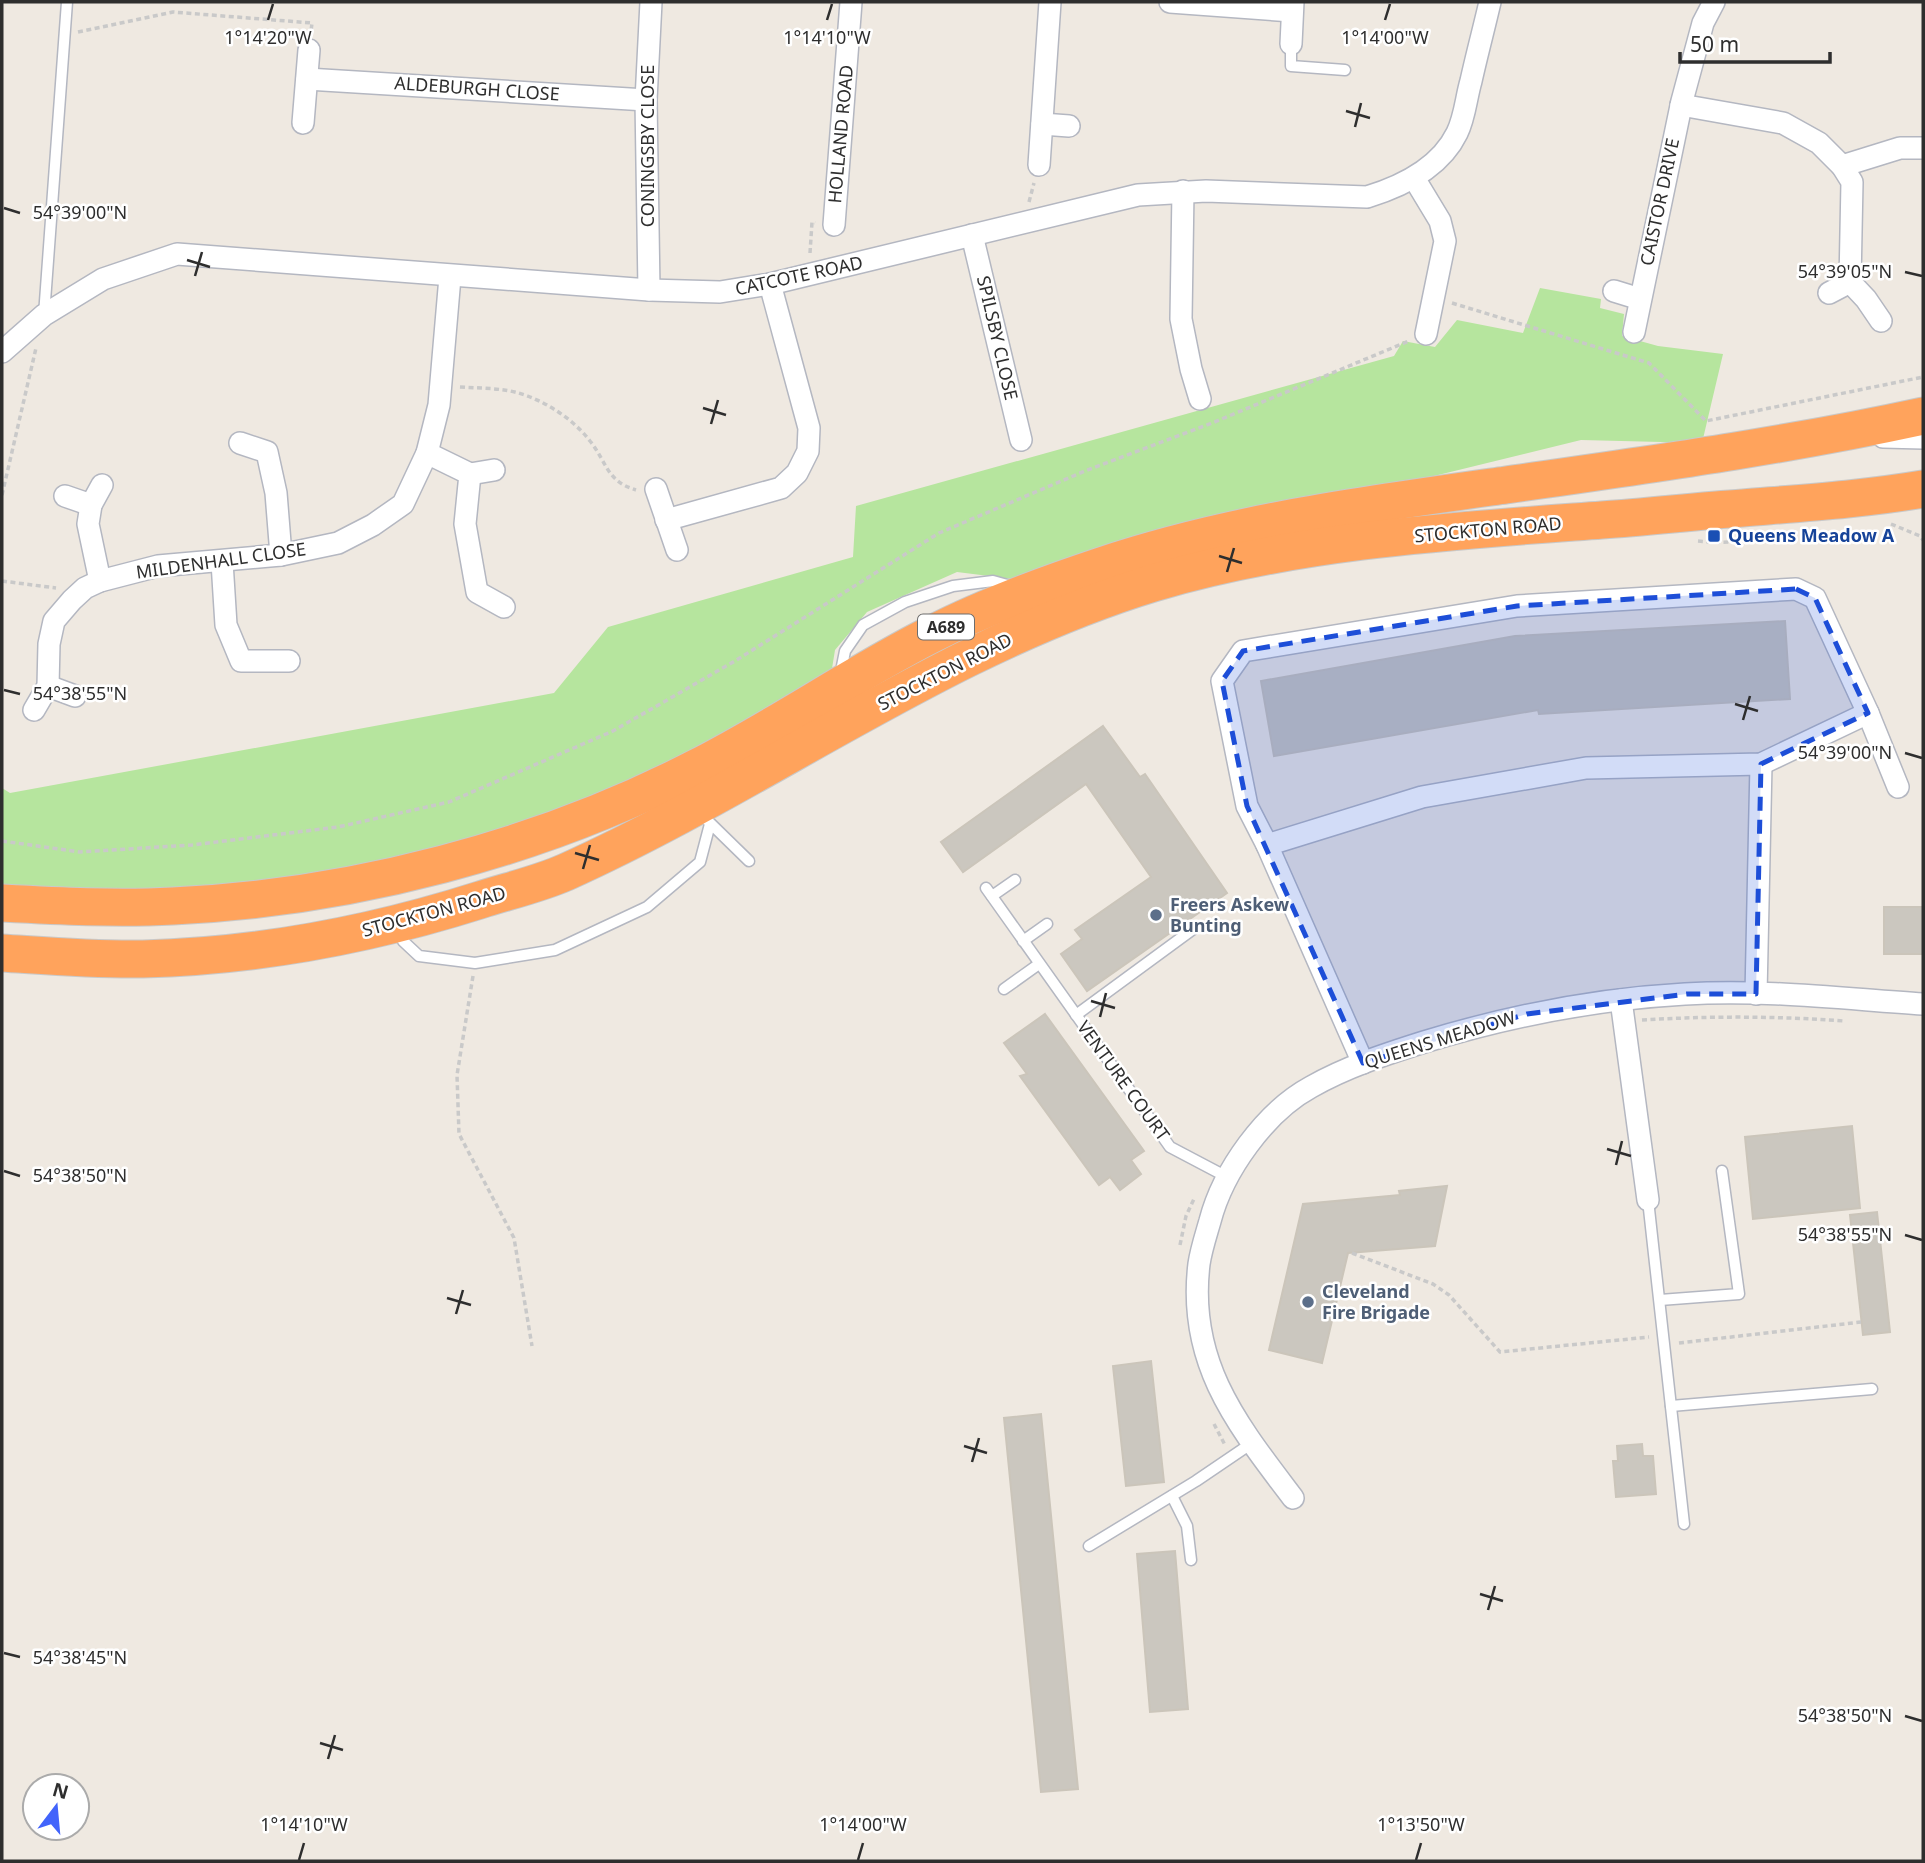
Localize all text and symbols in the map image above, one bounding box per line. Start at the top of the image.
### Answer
scale bar [1680,21,1830,65]
text: 1°14'20"W [224,25,312,49]
text: 1°14'10"W [783,25,871,49]
text: 1°14'00"W [1341,25,1429,49]
text: 50 m [1690,30,1739,58]
street label: HOLLAND ROAD [822,64,858,204]
street label: CONINGSBY CLOSE [635,65,659,227]
street label: ALDEBURGH CLOSE [394,70,561,106]
street label: CAISTOR DRIVE [1634,136,1684,268]
text: 54°39'00"N [33,200,127,224]
street label: CATCOTE ROAD [733,250,865,300]
text: 54°39'05"N [1798,259,1892,283]
street label: SPILSBY CLOSE [972,273,1024,402]
street label: STOCKTON ROAD [1413,511,1563,547]
place label: Queens Meadow A [1728,523,1895,547]
marker: Queens Meadow A [1706,528,1722,544]
street label: MILDENHALL CLOSE [134,536,307,584]
road number: A689 [918,614,974,640]
street label: STOCKTON ROAD [873,627,1016,715]
text: 54°38'55"N [33,681,127,705]
text: 54°39'00"N [1798,740,1892,764]
street label: STOCKTON ROAD [359,880,508,942]
place label: Freers Askew Bunting [1170,892,1290,937]
marker: Freers Askew Bunting [1148,907,1164,923]
street label: QUEENS MEADOW [1361,1005,1519,1073]
street label: VENTURE COURT [1072,1016,1176,1145]
text: 54°38'50"N [33,1163,127,1187]
text: 54°38'55"N [1798,1222,1892,1246]
place label: Cleveland Fire Brigade [1322,1279,1430,1324]
marker: Cleveland Fire Brigade [1300,1294,1316,1310]
text: 54°38'45"N [33,1645,127,1669]
text: 54°38'50"N [1798,1703,1892,1727]
north arrow [21,1772,91,1842]
text: N [50,1776,72,1805]
text: 1°14'10"W [260,1812,348,1836]
text: 1°14'00"W [819,1812,907,1836]
text: 1°13'50"W [1377,1812,1465,1836]

